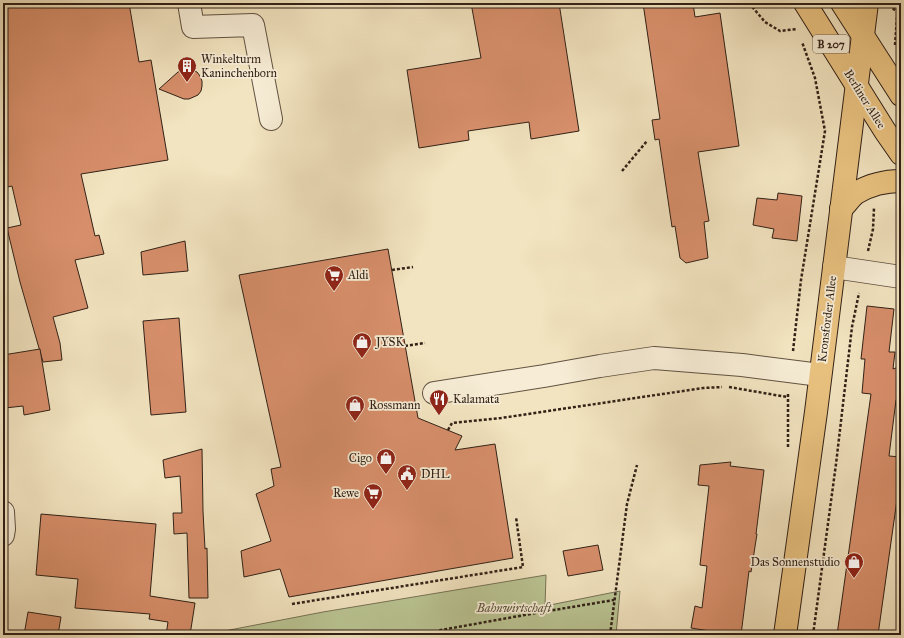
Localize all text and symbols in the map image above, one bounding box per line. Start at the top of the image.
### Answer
road number: B 207 [813,35,849,53]
place label: Winkelturm Kaninchenborn [201,52,277,80]
building icon: Winkelturm Kaninchenborn [176,55,198,83]
street label: Berliner Allee [841,67,889,131]
supermarket icon: Aldi [323,264,345,292]
place label: Aldi [347,268,369,282]
street label: Kronsforder Allee [815,275,839,363]
shop icon: JYSK [351,331,373,359]
place label: JYSK [374,335,404,350]
restaurant icon: Kalamata [428,388,450,416]
place label: Kalamata [453,392,500,406]
shop icon: Rossmann [344,394,366,422]
place label: Rossmann [369,398,421,412]
shop icon: Cigo [375,447,397,475]
place label: Cigo [349,451,372,466]
public building icon: DHL [396,463,418,491]
place label: DHL [421,467,450,481]
supermarket icon: Rewe [362,482,384,510]
place label: Rewe [333,486,359,500]
shop icon: Das Sonnenstudio [843,551,865,579]
place label: Das Sonnenstudio [751,555,840,569]
park label: Bahnwirtschaft [476,601,553,615]

